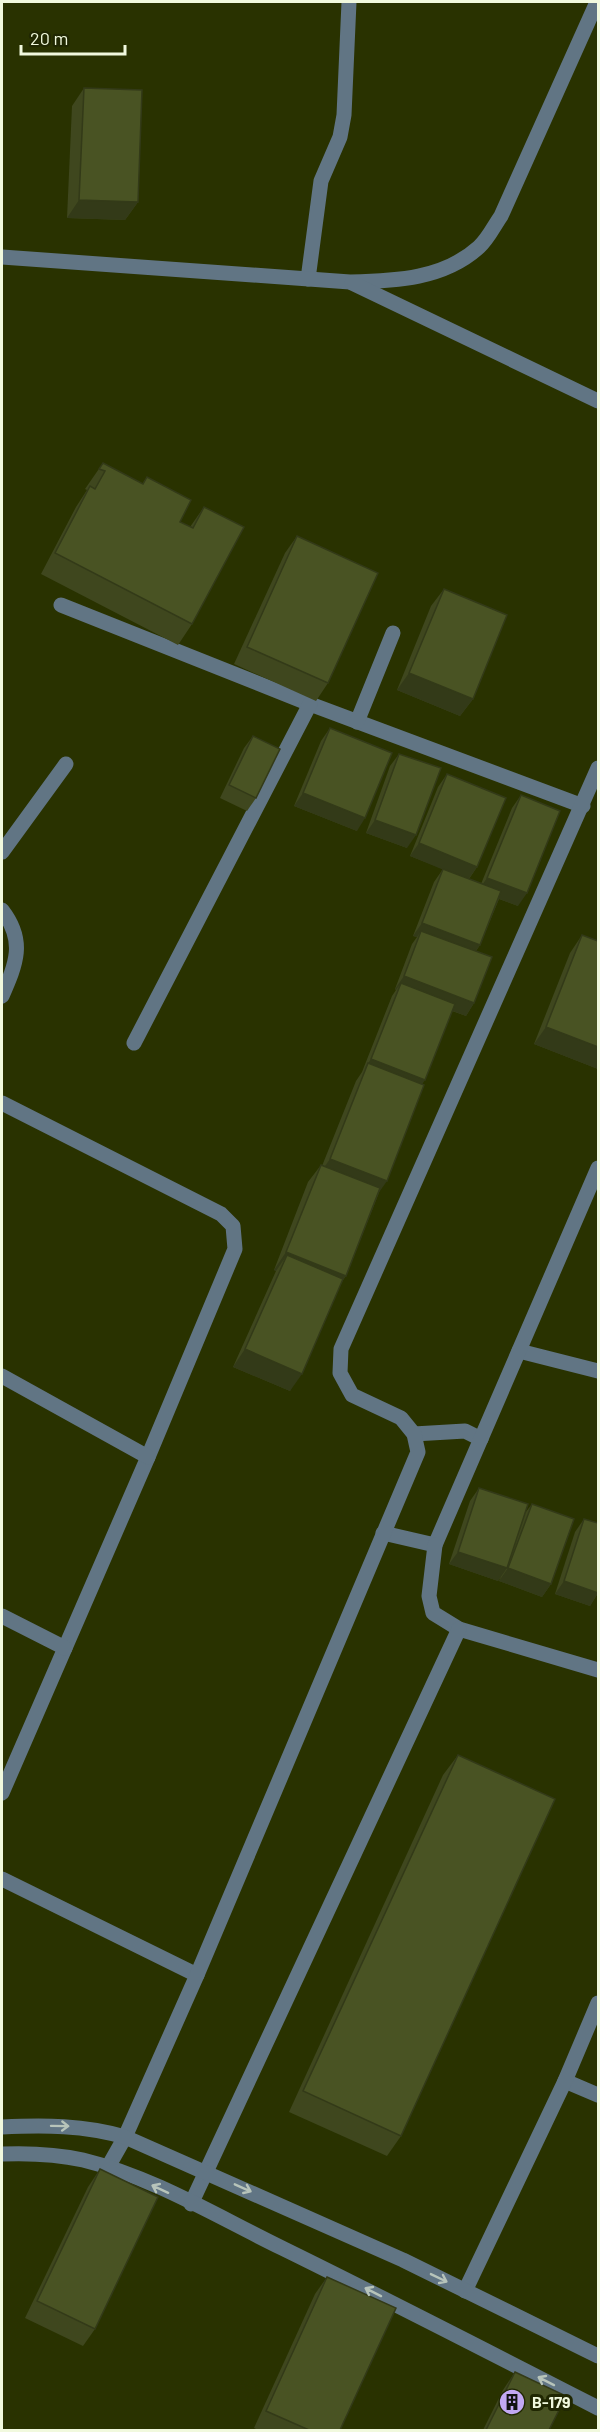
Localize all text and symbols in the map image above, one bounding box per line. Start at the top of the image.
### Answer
scale bar [21,18,124,56]
text: 20 m [30,27,68,49]
one-way arrow [49,2120,69,2132]
one-way arrow [151,2183,169,2194]
one-way arrow [234,2184,252,2195]
one-way arrow [430,2273,448,2285]
one-way arrow [364,2286,382,2298]
one-way arrow [538,2375,556,2386]
building icon: B-179 [497,2387,527,2417]
place label: B-179 [532,2392,571,2411]

